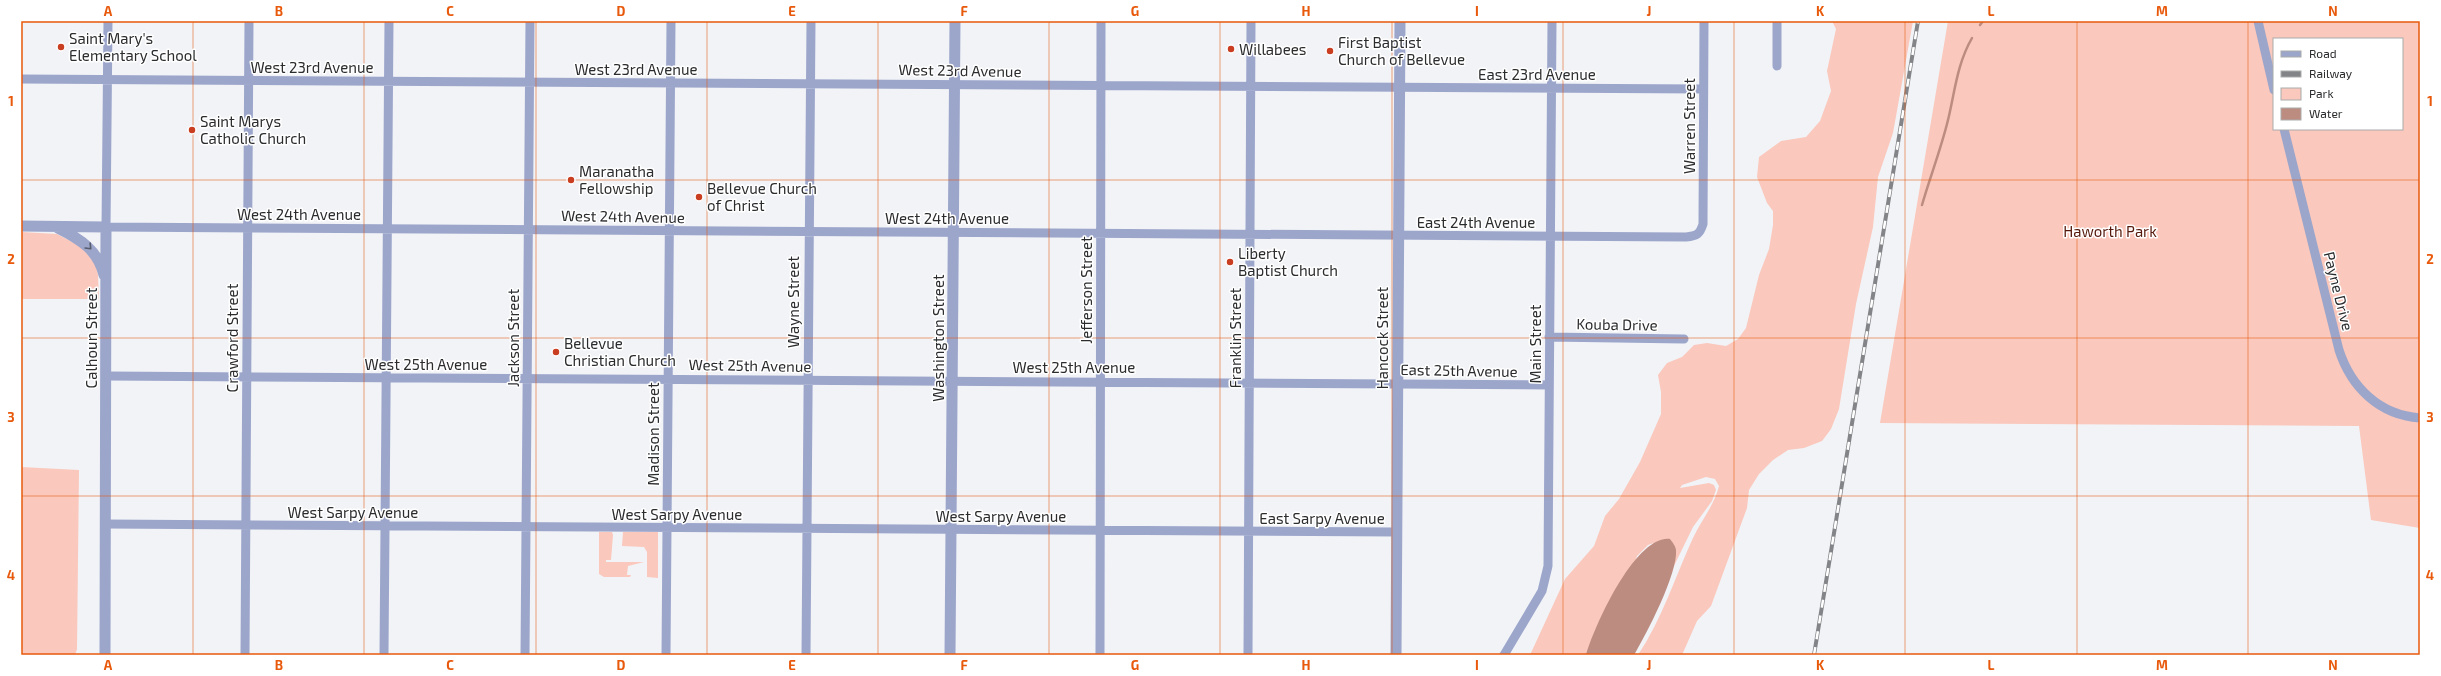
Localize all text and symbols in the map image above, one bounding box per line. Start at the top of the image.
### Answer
text: A [104,3,113,19]
text: B [275,3,283,19]
text: C [446,3,454,19]
text: D [617,3,626,19]
text: E [788,3,796,19]
text: F [960,3,968,19]
text: G [1131,3,1139,19]
text: H [1302,3,1311,19]
text: I [1475,3,1479,19]
text: J [1647,3,1651,19]
text: K [1816,3,1825,19]
text: L [1988,3,1995,19]
text: M [2156,3,2168,19]
text: N [2328,3,2338,19]
place label: Saint Mary's Elementary School [69,29,197,64]
place label: First Baptist Church of Bellevue [1338,33,1465,68]
legend [2273,38,2403,130]
place label: Willabees [1239,40,1306,58]
marker: Saint Mary's Elementary School [56,42,66,52]
marker: Willabees [1226,44,1236,54]
marker: First Baptist Church of Bellevue [1325,46,1335,56]
text: Road [2309,46,2337,60]
street label: West 23rd Avenue [250,58,374,76]
street label: West 23rd Avenue [574,60,698,78]
street label: West 23rd Avenue [898,60,1022,80]
street label: East 23rd Avenue [1478,65,1596,83]
text: Railway [2309,66,2353,80]
street label: Warren Street [1680,78,1698,174]
text: Park [2309,86,2334,100]
text: 1 [8,93,14,109]
text: 1 [2427,93,2433,109]
text: Water [2309,106,2343,120]
place label: Saint Marys Catholic Church [200,112,306,147]
marker: Saint Marys Catholic Church [187,125,197,135]
place label: Maranatha Fellowship [579,162,654,197]
marker: Maranatha Fellowship [566,175,576,185]
place label: Bellevue Church of Christ [707,179,817,214]
marker: Bellevue Church of Christ [694,192,704,202]
street label: West 24th Avenue [237,205,361,223]
street label: West 24th Avenue [561,206,685,226]
street label: West 24th Avenue [885,209,1009,227]
street label: East 24th Avenue [1417,213,1535,231]
park label: Haworth Park [2063,222,2157,240]
street label: Jefferson Street [1077,236,1095,344]
one-way arrow [84,242,92,250]
place label: Liberty Baptist Church [1238,244,1338,279]
street label: Payne Drive [2321,250,2357,332]
text: 2 [7,251,15,267]
text: 2 [2426,251,2434,267]
street label: Wayne Street [784,256,802,348]
marker: Liberty Baptist Church [1225,257,1235,267]
street label: Washington Street [929,274,947,402]
street label: Crawford Street [223,283,241,392]
street label: Hancock Street [1373,286,1391,389]
street label: Calhoun Street [82,287,100,388]
street label: Franklin Street [1226,288,1244,388]
street label: Jackson Street [504,289,522,387]
street label: Main Street [1526,304,1544,383]
street label: Kouba Drive [1576,314,1658,334]
place label: Bellevue Christian Church [564,334,676,369]
marker: Bellevue Christian Church [551,347,561,357]
street label: West 25th Avenue [365,355,487,373]
street label: West 25th Avenue [688,355,812,375]
street label: West 25th Avenue [1013,358,1135,376]
street label: East 25th Avenue [1400,360,1518,380]
street label: Madison Street [644,382,662,486]
text: 3 [7,409,15,425]
text: 3 [2426,409,2434,425]
street label: West Sarpy Avenue [288,503,418,521]
street label: West Sarpy Avenue [612,505,742,523]
street label: West Sarpy Avenue [936,507,1066,525]
street label: East Sarpy Avenue [1259,509,1385,527]
text: 4 [7,567,15,583]
text: 4 [2426,567,2434,583]
text: A [104,657,113,673]
text: B [275,657,283,673]
text: C [446,657,454,673]
text: D [617,657,626,673]
text: E [788,657,796,673]
text: F [960,657,968,673]
text: G [1131,657,1139,673]
text: H [1302,657,1311,673]
text: I [1475,657,1479,673]
text: J [1647,657,1651,673]
text: K [1816,657,1825,673]
text: L [1988,657,1995,673]
text: M [2156,657,2168,673]
text: N [2328,657,2338,673]

